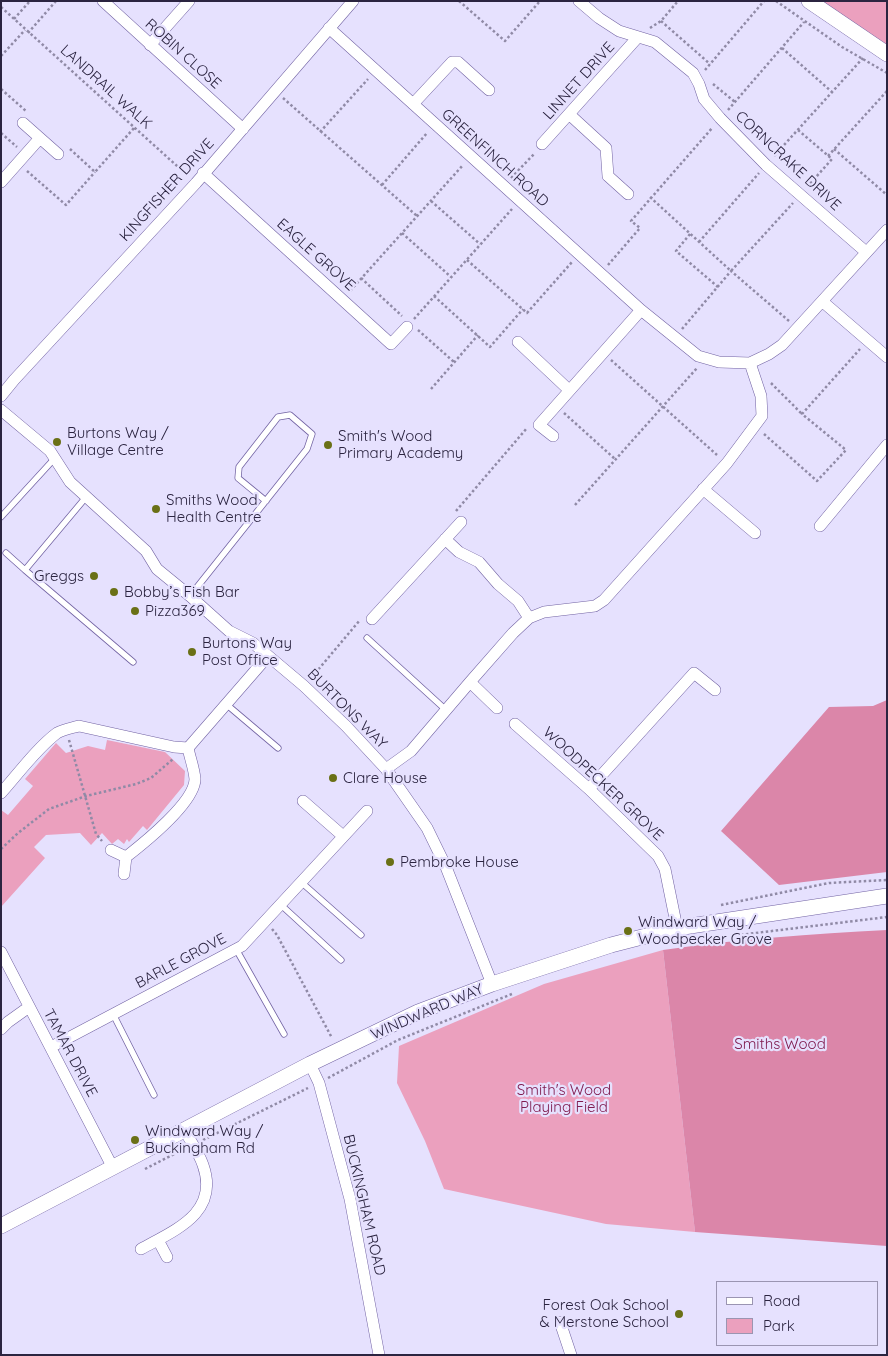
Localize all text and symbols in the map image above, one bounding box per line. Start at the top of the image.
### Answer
street label: ROBIN CLOSE [141,15,225,93]
street label: LINNET DRIVE [539,38,619,124]
street label: LANDRAIL WALK [57,41,155,133]
street label: GREENFINCH ROAD [438,105,552,211]
street label: CORNCRAKE DRIVE [732,107,844,215]
street label: KINGFISHER DRIVE [116,135,218,245]
street label: EAGLE GROVE [273,215,359,295]
place label: Burtons Way / Village Centre [67,424,169,459]
place label: Smith's Wood Primary Academy [338,427,463,462]
marker: Burtons Way / Village Centre [51,436,63,448]
marker: Smith's Wood Primary Academy [322,439,334,451]
place label: Smiths Wood Health Centre [166,491,261,526]
marker: Smiths Wood Health Centre [150,503,162,515]
place label: Greggs [34,567,84,585]
marker: Greggs [88,570,100,582]
place label: Bobby’s Fish Bar [124,583,240,601]
marker: Bobby’s Fish Bar [108,586,120,598]
place label: Pizza369 [145,602,205,620]
marker: Pizza369 [129,605,141,617]
place label: Burtons Way Post Office [202,634,292,669]
marker: Burtons Way Post Office [186,646,198,658]
street label: BURTONS WAY [303,665,391,753]
street label: WOODPECKER GROVE [539,723,667,845]
place label: Clare House [343,769,427,787]
marker: Clare House [327,772,339,784]
place label: Pembroke House [400,853,519,871]
marker: Pembroke House [384,856,396,868]
place label: Windward Way / Woodpecker Grove [638,913,772,948]
marker: Windward Way / Woodpecker Grove [622,925,634,937]
street label: BARLE GROVE [133,930,229,992]
street label: WINDWARD WAY [368,980,486,1044]
street label: TAMAR DRIVE [39,1006,101,1100]
park label: Smiths Wood [734,1035,826,1053]
park label: Smith's Wood Playing Field [517,1081,611,1116]
place label: Windward Way / Buckingham Rd [145,1122,263,1157]
street label: BUCKINGHAM ROAD [339,1133,389,1277]
marker: Windward Way / Buckingham Rd [129,1134,141,1146]
legend [716,1281,878,1346]
text: Road [763,1291,800,1310]
place label: Forest Oak School & Merstone School [539,1296,669,1331]
marker: Forest Oak School & Merstone School [673,1308,685,1320]
text: Park [763,1316,795,1335]

